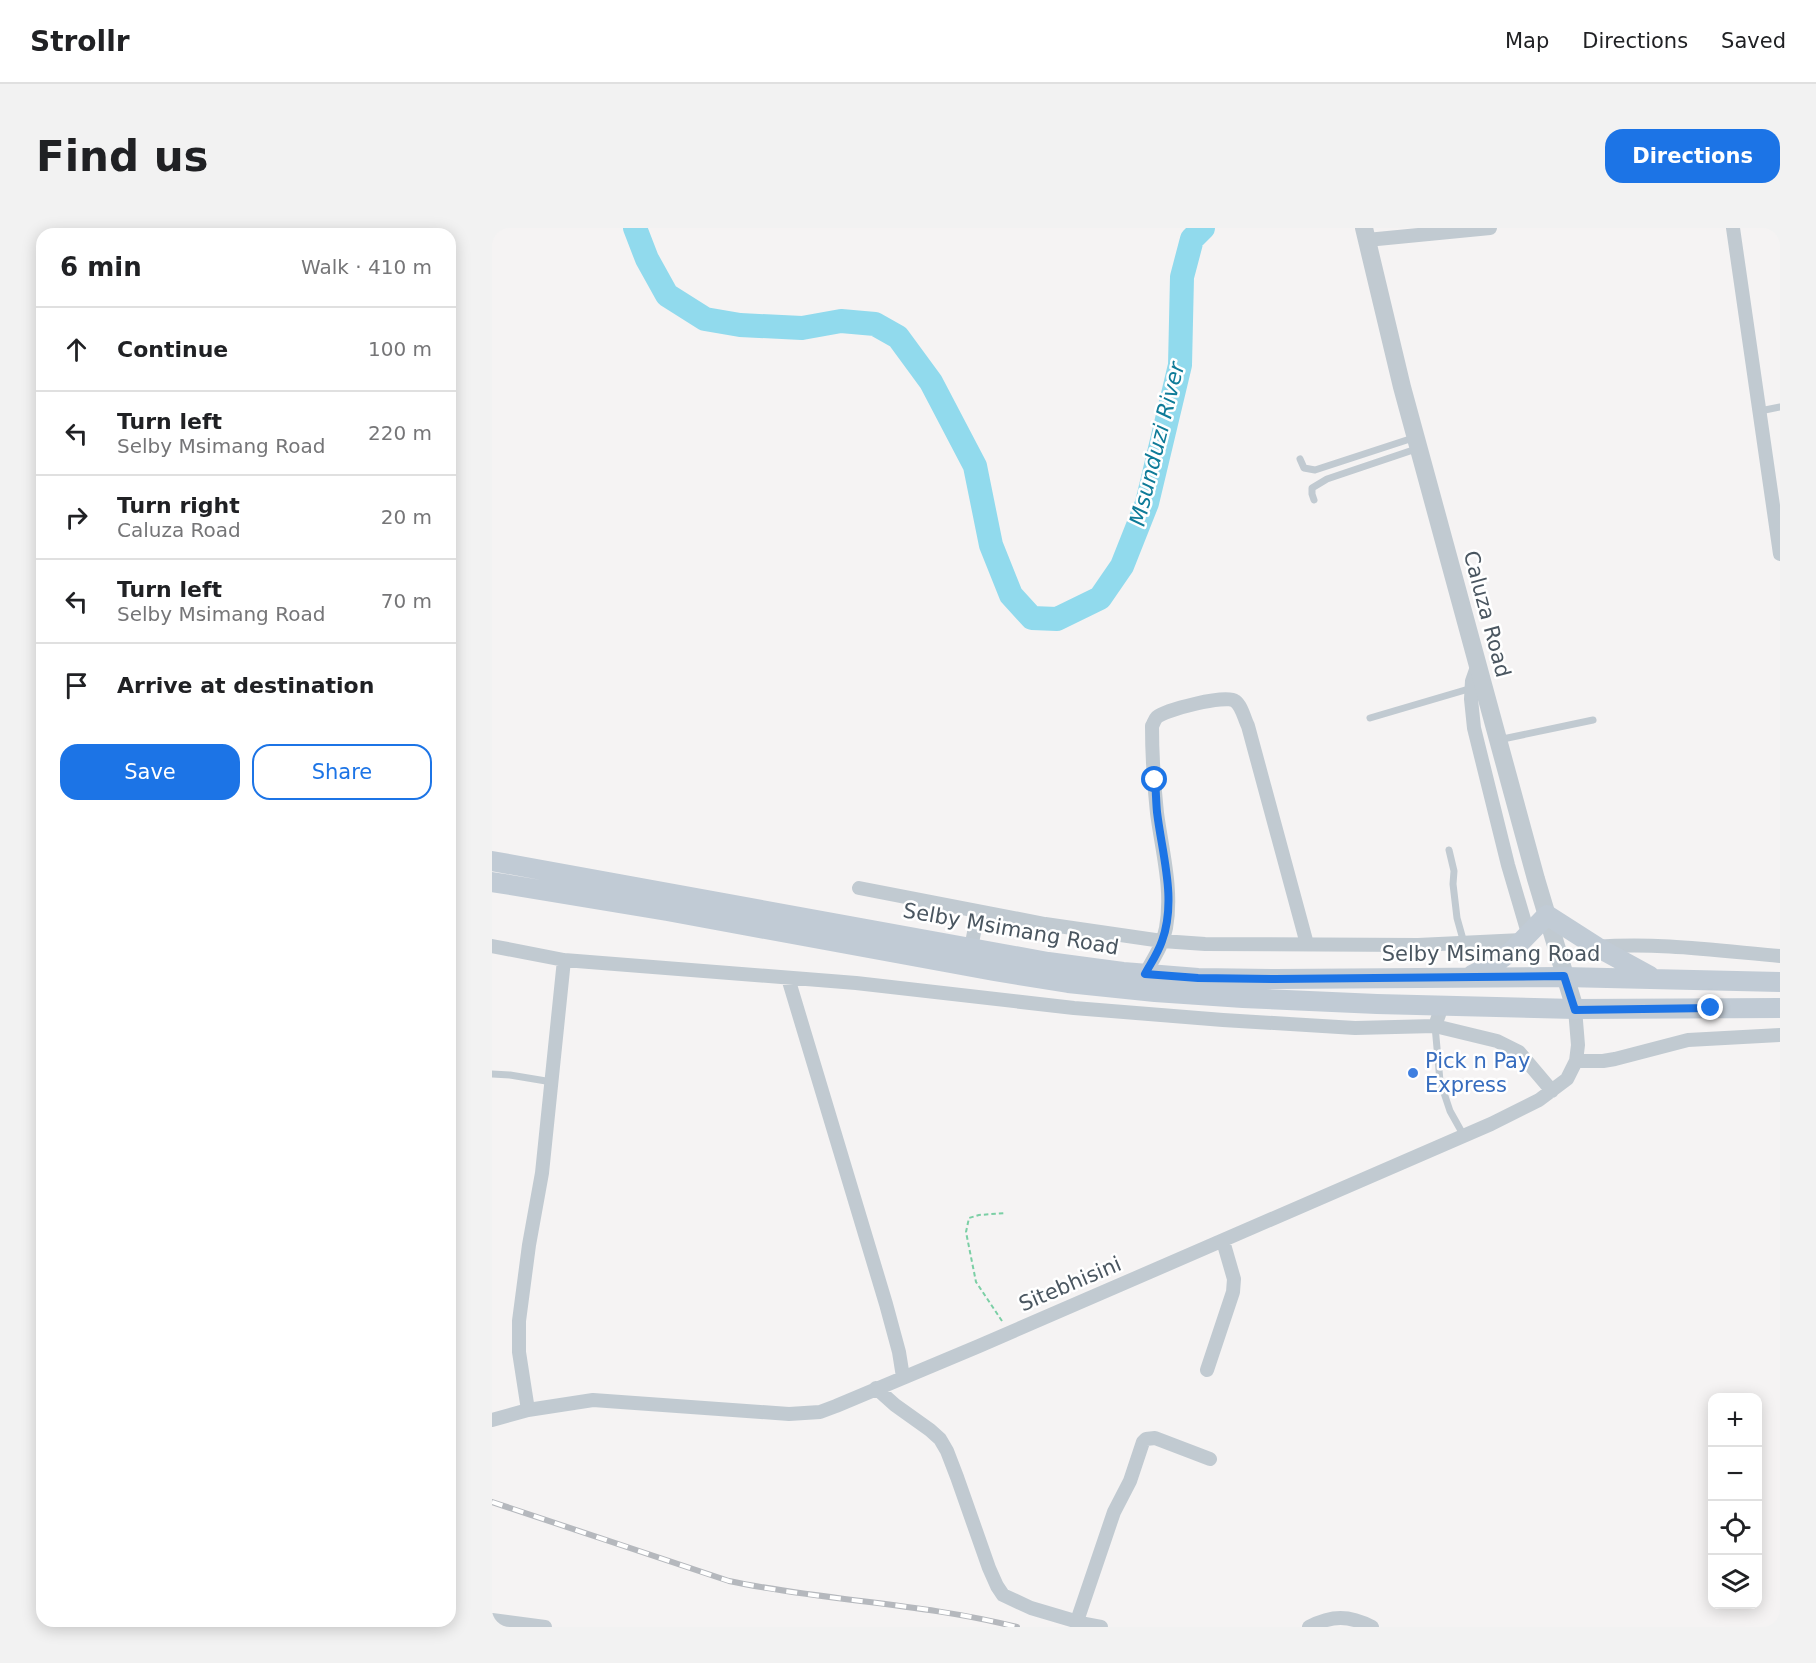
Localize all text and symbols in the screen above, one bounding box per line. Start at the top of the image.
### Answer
text: Strollr [30,25,130,58]
text: Map [1505,29,1549,53]
text: Directions [1582,29,1688,53]
text: Saved [1721,29,1786,53]
button: Directions [1605,129,1780,183]
text: Find us [36,132,209,181]
text: 6 min [60,252,142,282]
text: Walk · 410 m [301,255,432,279]
icon: ahead [60,333,93,366]
text: Continue [117,337,228,362]
text: 100 m [368,337,432,361]
water label: Msunduzi River [1125,358,1190,528]
text: Turn left [117,409,222,434]
icon: left [60,417,93,450]
text: 220 m [368,421,432,445]
text: Selby Msimang Road [117,434,325,458]
text: Turn right [117,493,240,518]
icon: right [60,501,93,534]
text: 20 m [381,505,432,529]
text: Caluza Road [117,518,241,542]
street label: Caluza Road [1459,548,1515,680]
text: Turn left [117,577,222,602]
icon: left [60,585,93,618]
text: 70 m [381,589,432,613]
text: Selby Msimang Road [117,602,325,626]
icon: arrive [60,669,93,702]
text: Arrive at destination [117,673,374,698]
button: Save [60,744,240,800]
button: Share [252,744,432,800]
route start [1141,766,1167,792]
street label: Selby Msimang Road [901,898,1121,960]
street label: Selby Msimang Road [1382,942,1600,966]
route end [1697,994,1723,1020]
place label: Pick n Pay Express [1425,1049,1530,1097]
marker: Pick n Pay Express [1406,1066,1420,1080]
street label: Sitebhisini [1015,1252,1125,1316]
map controls [1708,1393,1762,1609]
button: + [1708,1393,1762,1447]
button: − [1708,1447,1762,1501]
button: locate [1708,1501,1762,1555]
button: layers [1708,1555,1762,1609]

